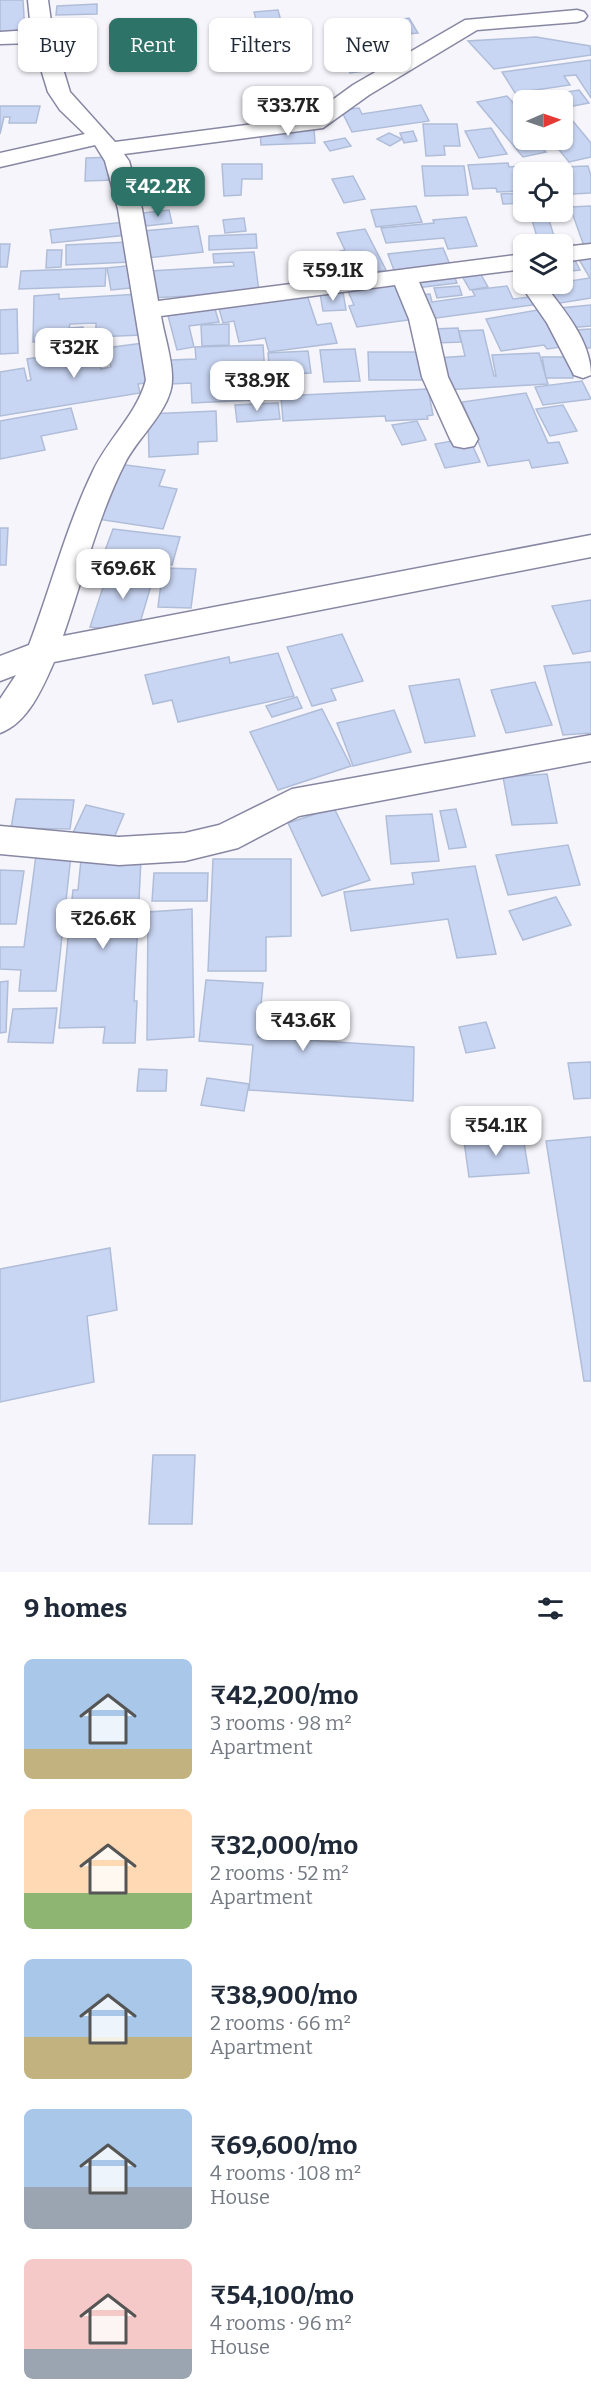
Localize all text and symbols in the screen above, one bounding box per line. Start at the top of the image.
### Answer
chip: Buy [18,18,97,72]
chip: Rent [109,18,197,72]
chip: Filters [209,18,312,72]
chip: New [324,18,411,72]
pin: ₹33.7K [239,86,337,137]
north arrow [513,90,573,150]
map controls [513,90,573,294]
text: ₹33.7K [256,93,320,117]
button: locate [513,162,573,222]
pin: ₹42.2K [109,167,207,218]
text: ₹42.2K [125,174,191,198]
button: layers [513,234,573,294]
pin: ₹59.1K [284,251,382,302]
text: ₹59.1K [302,258,364,282]
pin: ₹32K [38,328,110,379]
text: ₹32K [49,335,99,359]
pin: ₹38.9K [208,361,306,412]
text: ₹38.9K [224,368,290,392]
pin: ₹69.6K [74,549,172,600]
text: ₹69.6K [90,556,156,580]
pin: ₹26.6K [54,899,152,950]
text: ₹26.6K [70,906,136,930]
pin: ₹43.6K [254,1001,352,1052]
text: ₹43.6K [270,1008,336,1032]
pin: ₹54.1K [447,1106,545,1157]
text: ₹54.1K [465,1113,527,1137]
icon: filters [534,1592,567,1625]
text: 9 homes [24,1593,127,1624]
text: ₹42,200/mo [210,1680,359,1711]
icon: home [72,1683,144,1755]
text: 3 rooms · 98 m² [210,1711,352,1735]
text: Apartment [210,1735,313,1759]
text: ₹32,000/mo [210,1830,358,1861]
icon: home [72,1833,144,1905]
text: 2 rooms · 52 m² [210,1861,349,1885]
text: Apartment [210,1885,313,1909]
text: ₹38,900/mo [210,1980,358,2011]
icon: home [72,1983,144,2055]
text: 2 rooms · 66 m² [210,2011,351,2035]
text: Apartment [210,2035,313,2059]
text: ₹69,600/mo [210,2130,357,2161]
icon: home [72,2133,144,2205]
text: 4 rooms · 108 m² [210,2161,361,2185]
text: House [210,2185,270,2209]
text: ₹54,100/mo [210,2280,354,2311]
icon: home [72,2283,144,2355]
text: 4 rooms · 96 m² [210,2311,352,2335]
text: House [210,2335,270,2359]

